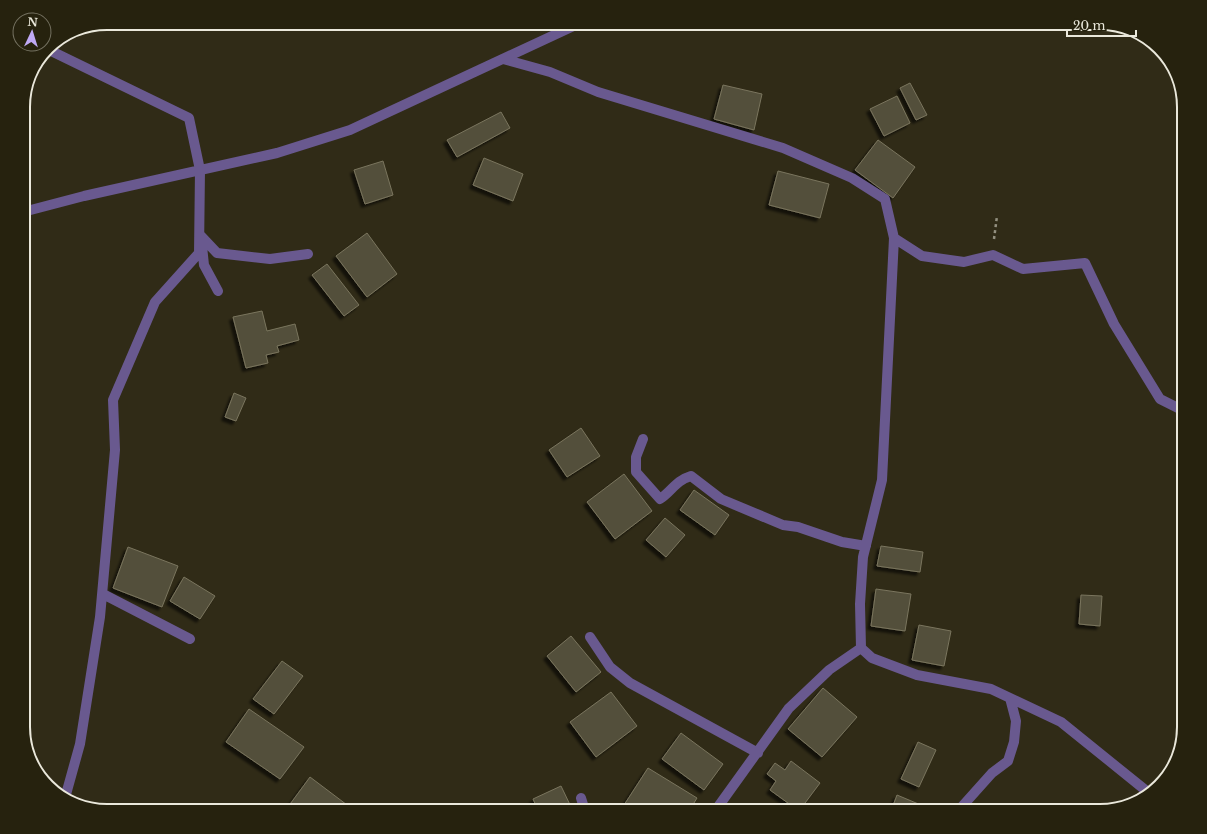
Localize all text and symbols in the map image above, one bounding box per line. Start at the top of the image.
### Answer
north arrow [12,12,52,52]
scale bar [1067,12,1136,38]
text: N [27,15,39,29]
text: 20 m [1073,18,1105,33]

